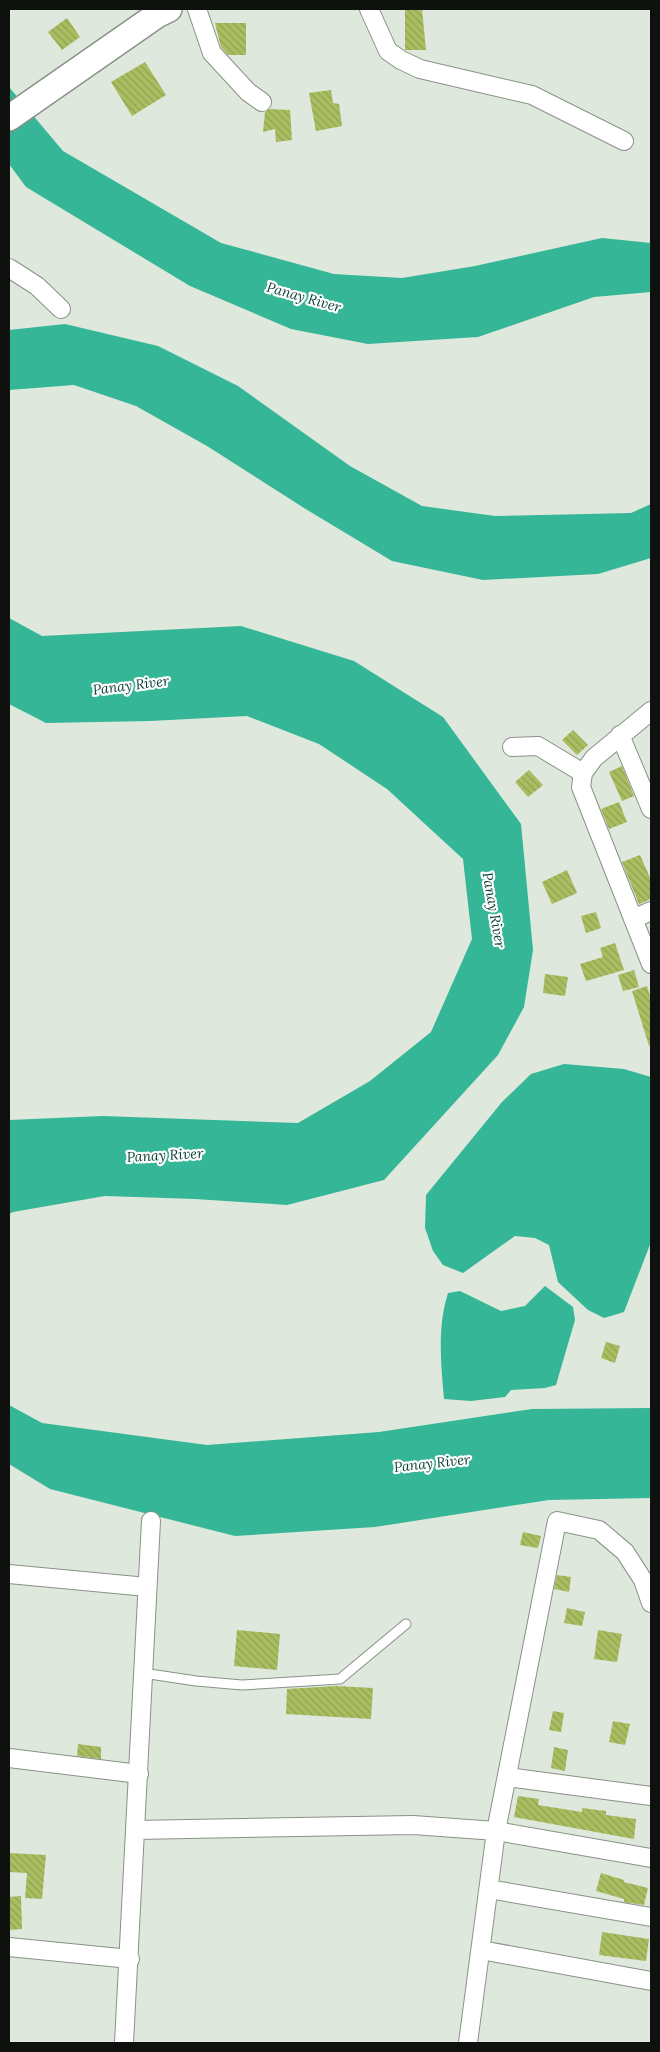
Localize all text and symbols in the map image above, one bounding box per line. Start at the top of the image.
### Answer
water label: Panay River [265,278,344,316]
water label: Panay River [92,671,171,699]
water label: Panay River [478,871,510,950]
water label: Panay River [126,1144,204,1166]
water label: Panay River [393,1450,472,1476]

